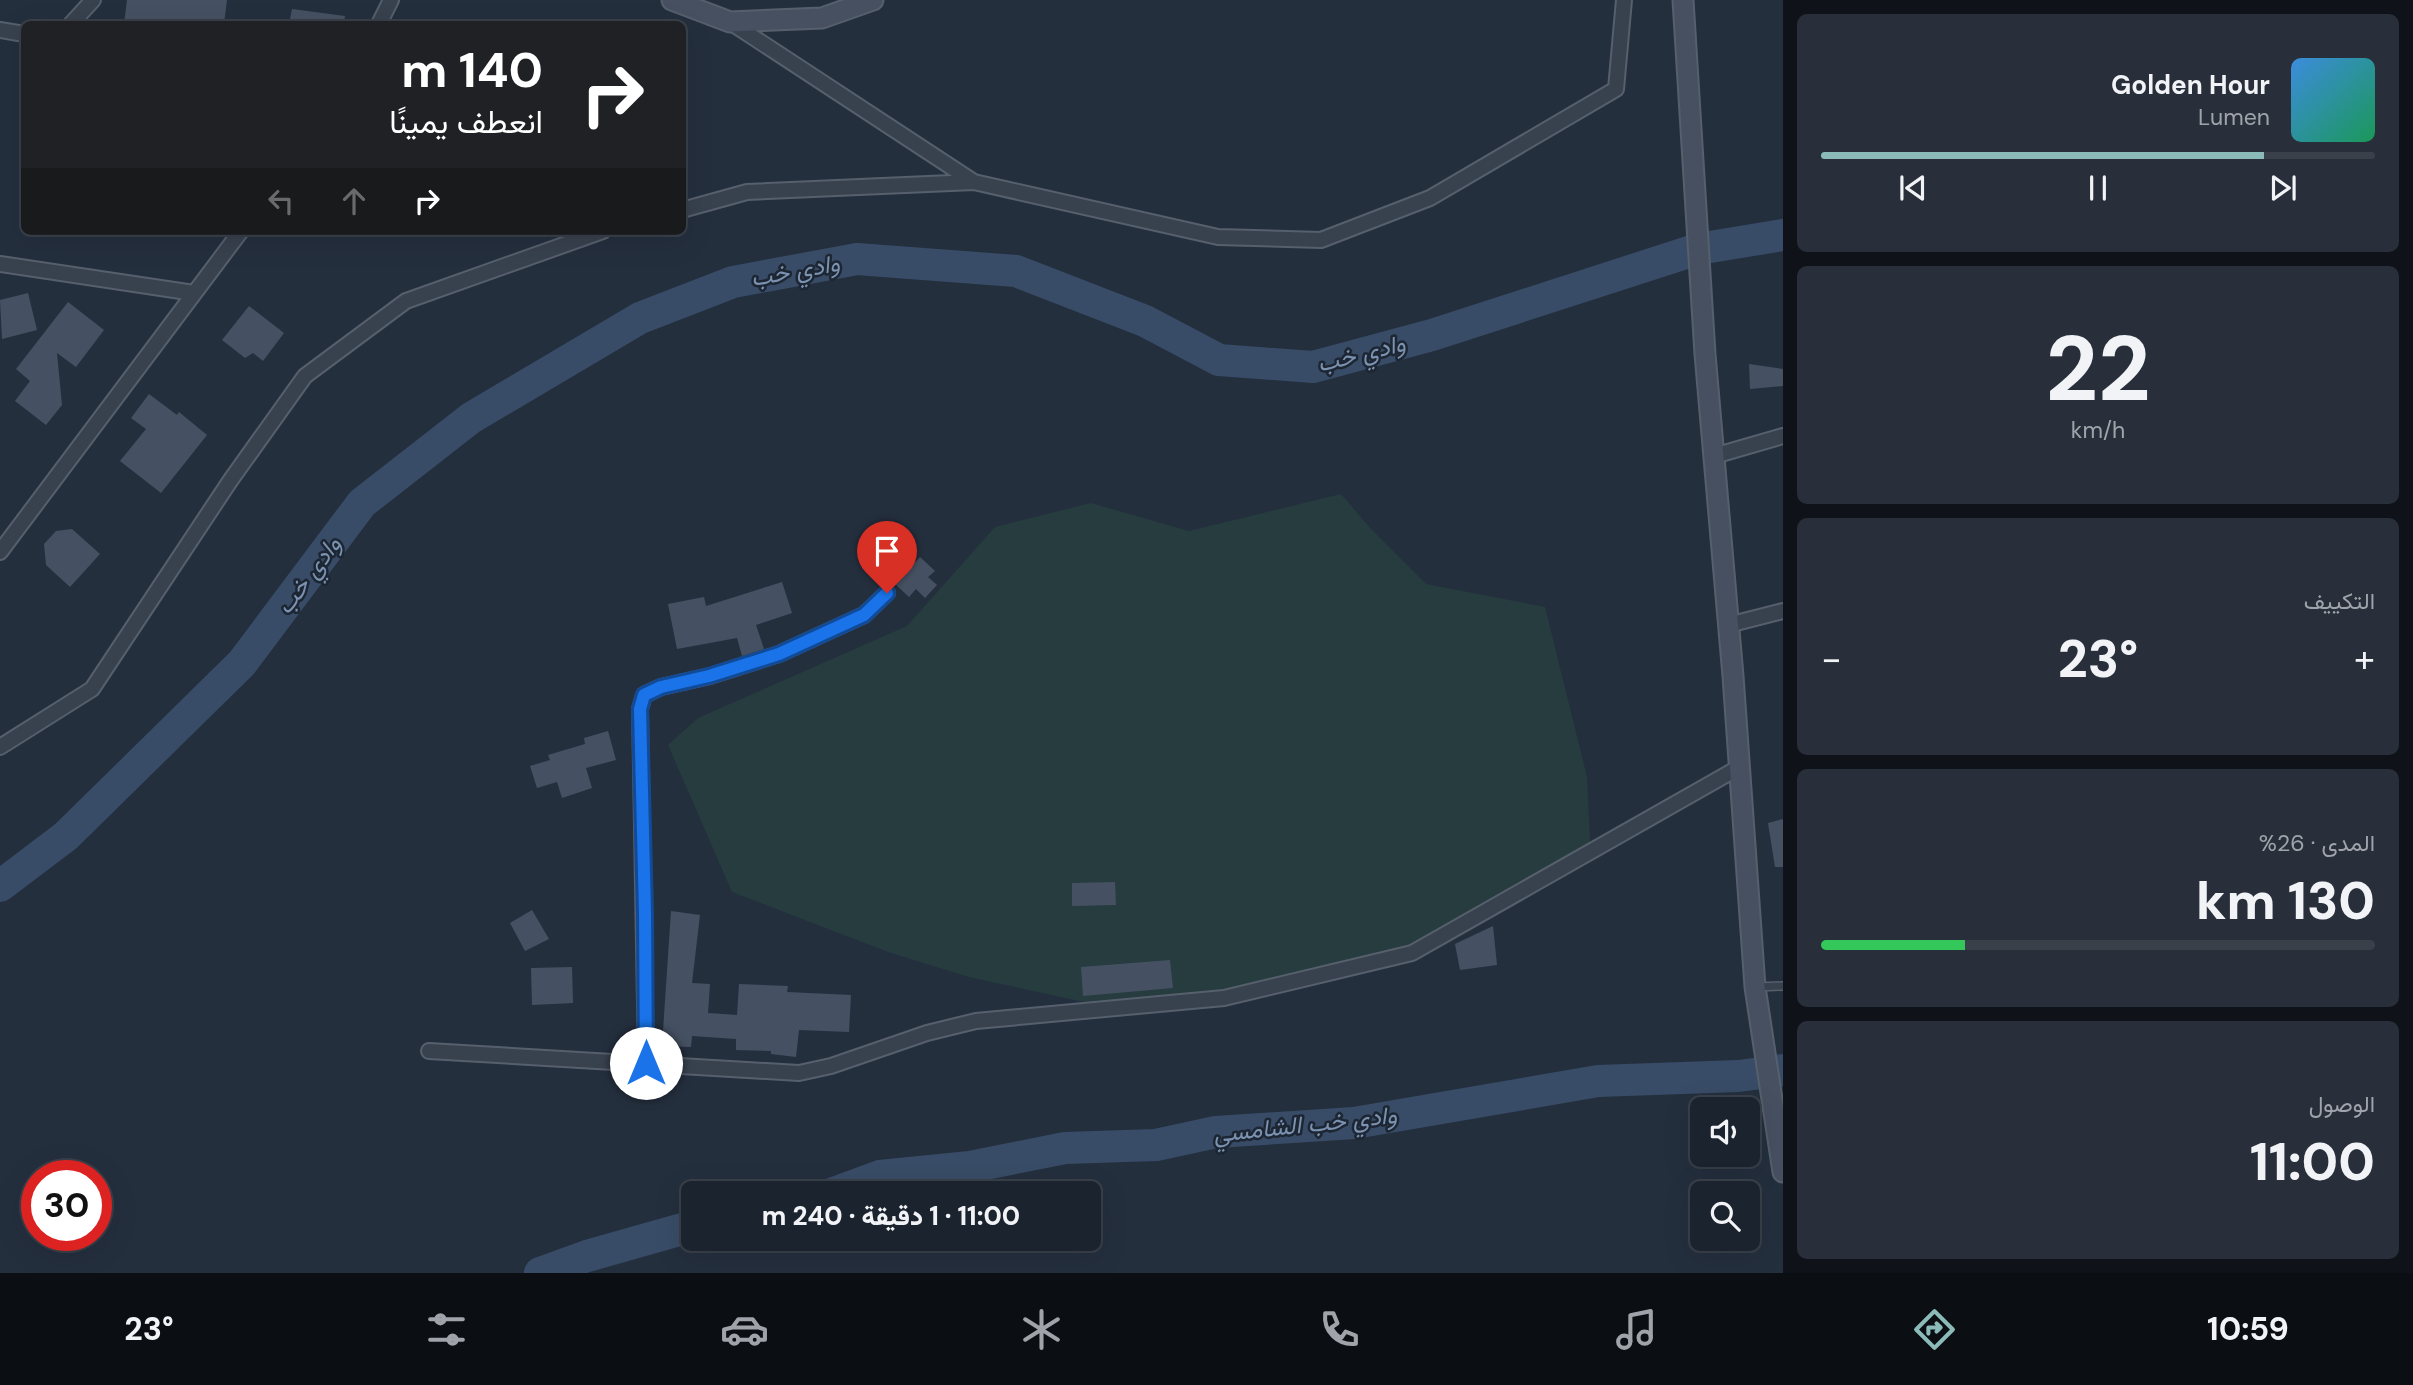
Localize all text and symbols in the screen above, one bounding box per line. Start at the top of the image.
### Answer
text: 140 m [401,38,543,102]
icon: right [567,49,658,140]
text: Golden Hour [2111,68,2270,102]
text: انعطف يمينًا [389,101,543,143]
text: Lumen [2198,102,2270,132]
icon: previous [1894,169,1932,207]
icon: pause [2079,169,2117,207]
icon: next [2264,169,2302,207]
icon: left [262,182,300,220]
icon: ahead [335,182,373,220]
icon: right [408,182,446,220]
water label: وادي خب [748,247,843,297]
text: 22 [2046,310,2151,428]
water label: وادي خب [1314,327,1410,383]
text: km/h [2071,415,2125,445]
pin [857,521,917,593]
water label: وادي خب [269,530,351,623]
icon: arrive [868,532,906,570]
text: التكييف [2304,586,2375,616]
text: 23° [2058,625,2138,693]
text: − [1821,634,1842,684]
text: + [2354,634,2375,684]
text: المدى · 26% [2259,828,2375,858]
text: 130 km [2196,867,2375,935]
position arrow [609,1026,683,1100]
text: الوصول [2309,1089,2375,1119]
map controls [1690,1097,1760,1251]
button: sound [1690,1097,1760,1167]
water label: وادي خب الشامسي [1212,1099,1399,1153]
text: 11:00 [2250,1128,2375,1196]
speed limit sign: 30 [21,1160,112,1251]
button: search [1690,1181,1760,1251]
text: 11:00 · 1 دقيقة · 240 m [762,1199,1020,1233]
icon: filters [422,1305,471,1354]
icon: car [720,1305,769,1354]
icon: climate [1017,1305,1066,1354]
icon: phone [1315,1305,1364,1354]
icon: music [1612,1305,1661,1354]
icon: directions [1910,1305,1959,1354]
text: 23° [124,1308,174,1350]
text: 10:59 [2207,1308,2289,1350]

